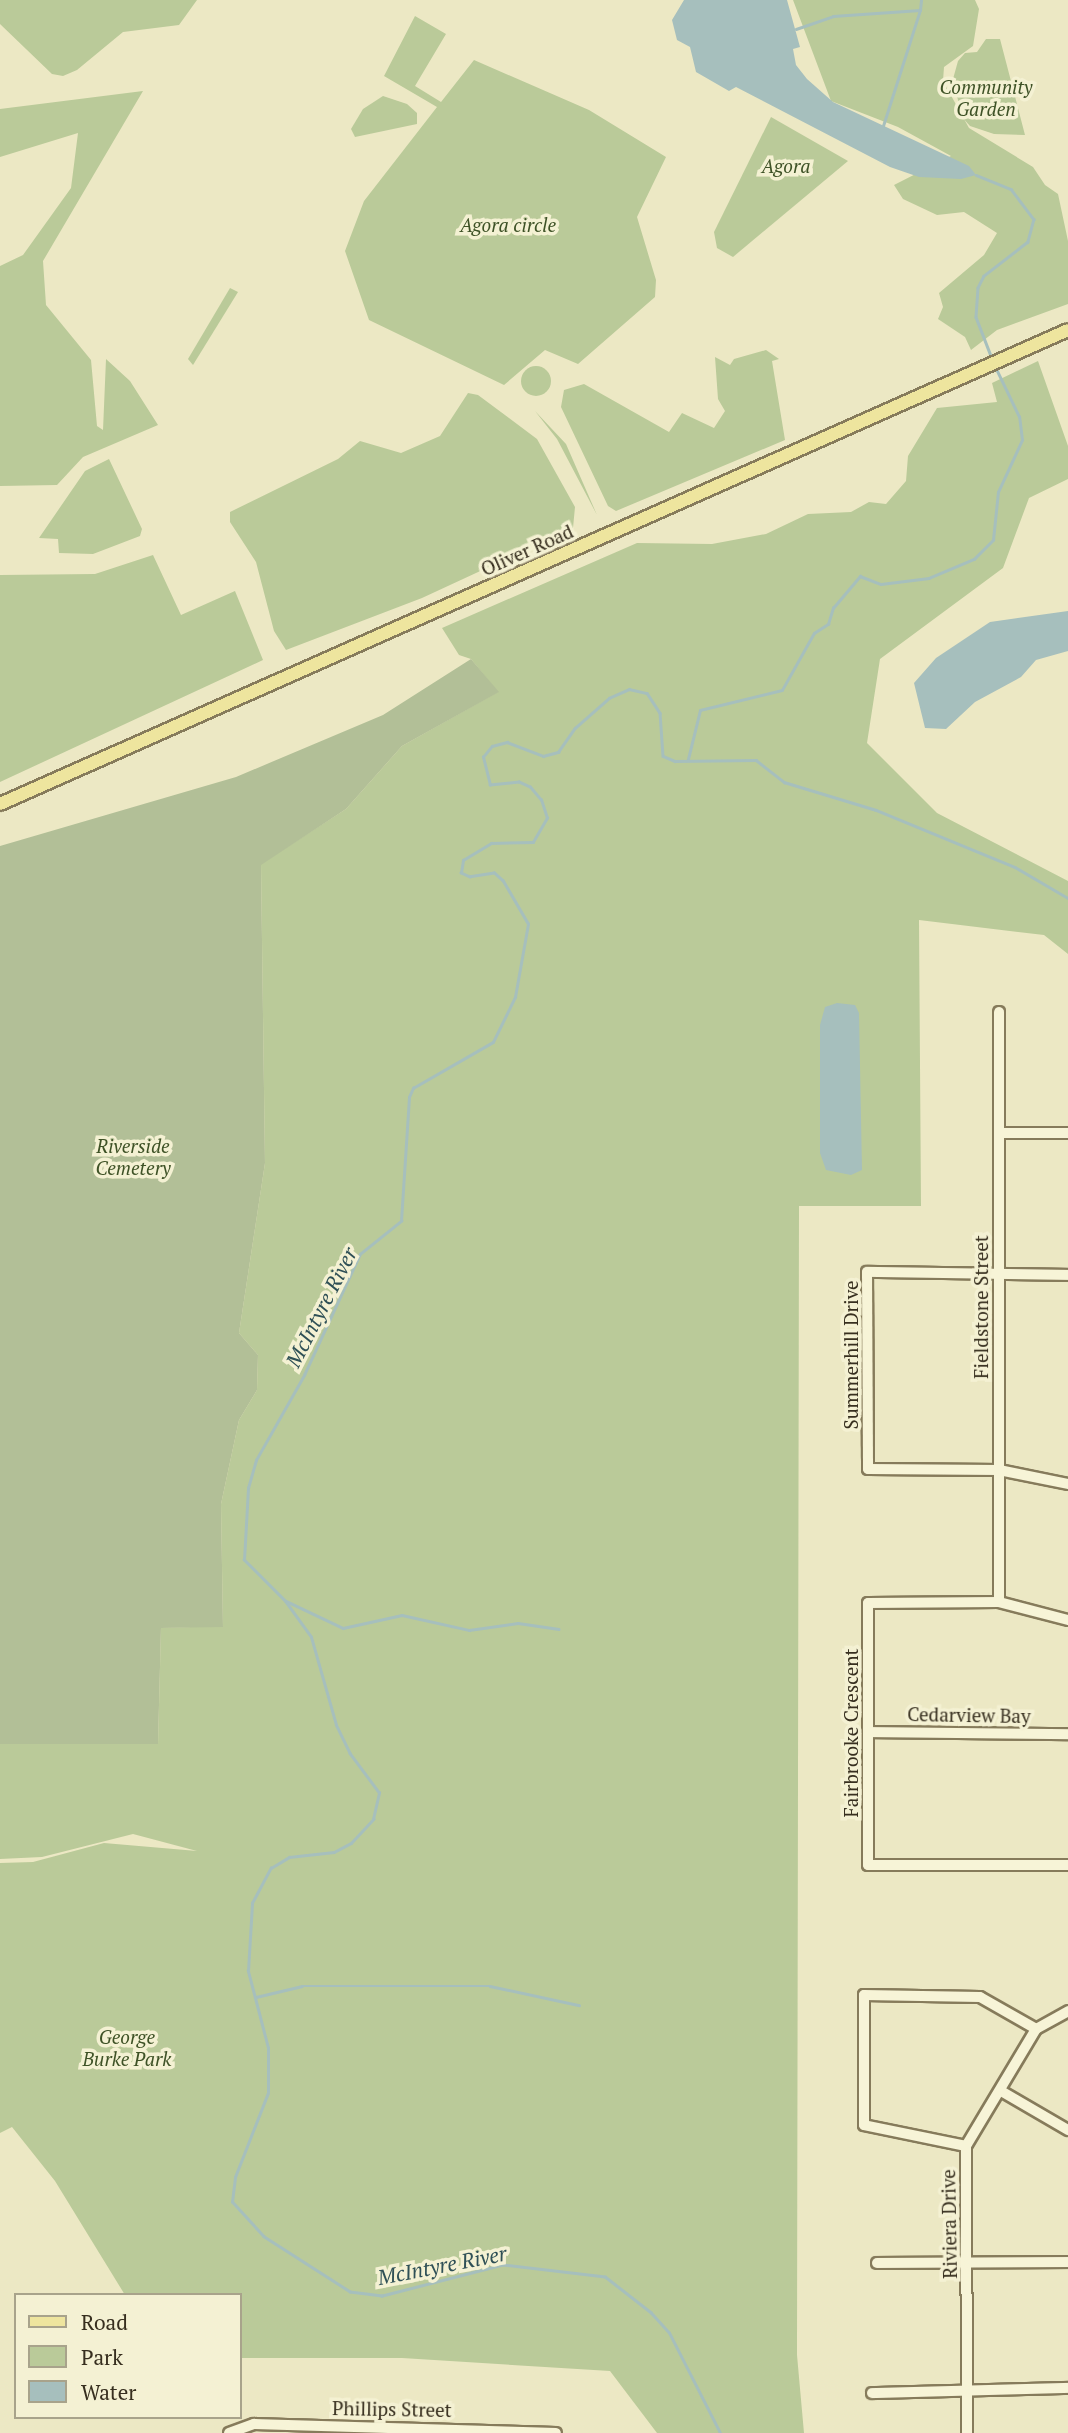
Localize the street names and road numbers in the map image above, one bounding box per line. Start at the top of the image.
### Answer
street label: Oliver Road [477,520,577,580]
street label: Fieldstone Street [970,1235,992,1379]
street label: Summerhill Drive [840,1281,862,1429]
street label: Fairbrooke Crescent [840,1648,862,1818]
street label: Cedarview Bay [907,1703,1031,1727]
street label: Riviera Drive [937,2169,961,2279]
street label: Phillips Street [332,2397,452,2421]

